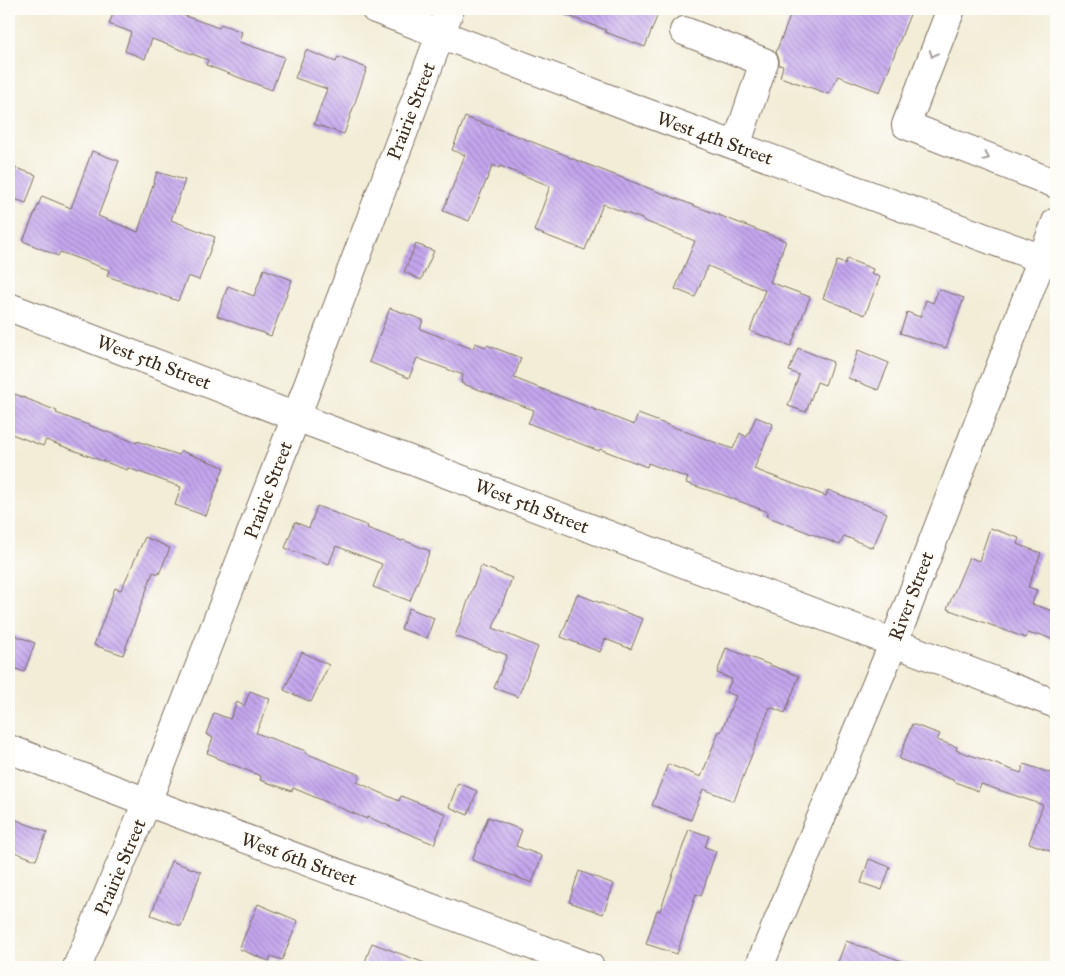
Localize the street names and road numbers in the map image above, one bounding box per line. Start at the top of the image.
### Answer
street label: Prairie Street [382,59,440,163]
street label: West 4th Street [654,106,777,170]
street label: West 5th Street [94,330,215,394]
street label: Prairie Street [239,438,297,542]
street label: West 5th Street [472,474,593,538]
street label: River Street [883,548,939,644]
street label: Prairie Street [89,815,151,919]
street label: West 6th Street [238,827,360,891]

